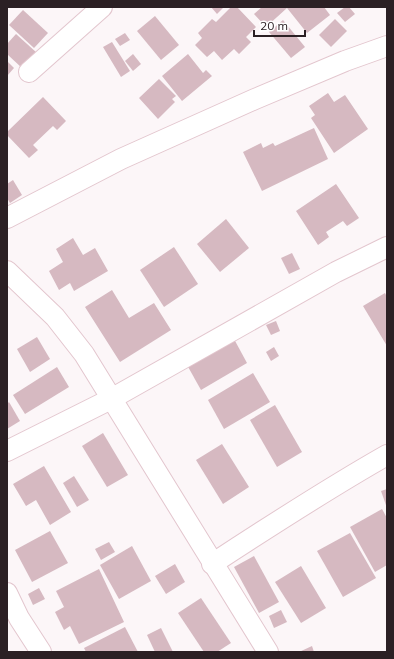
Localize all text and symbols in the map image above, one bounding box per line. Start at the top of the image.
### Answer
scale bar [254,12,305,38]
text: 20 m [260,18,288,33]

